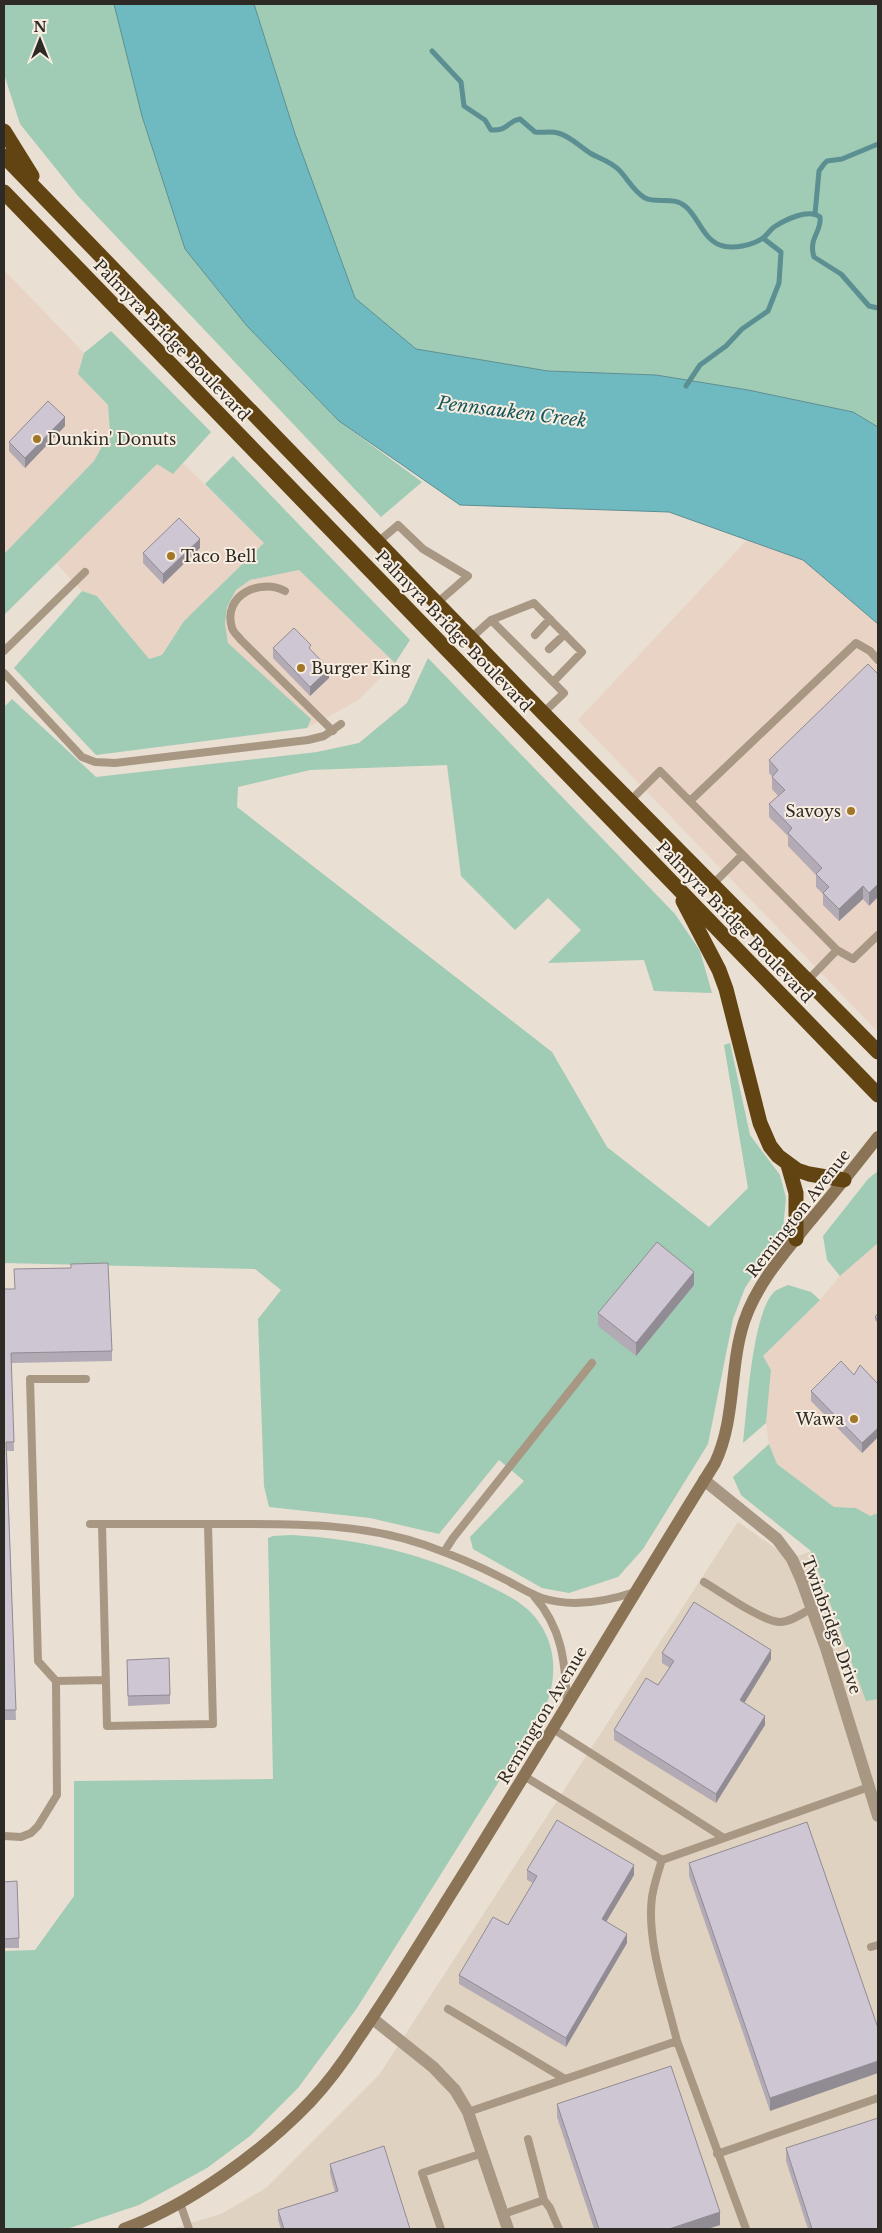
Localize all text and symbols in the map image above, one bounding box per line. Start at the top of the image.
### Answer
north arrow [15,15,65,65]
text: N [33,18,47,36]
street label: Palmyra Bridge Boulevard [90,255,255,425]
water label: Pennsauken Creek [435,392,588,432]
place label: Dunkin' Donuts [47,429,176,449]
marker: Dunkin' Donuts [31,433,43,445]
place label: Taco Bell [181,546,257,566]
street label: Palmyra Bridge Boulevard [372,546,537,716]
marker: Taco Bell [165,550,177,562]
place label: Burger King [311,658,411,678]
marker: Burger King [295,662,307,674]
place label: Savoys [785,801,841,821]
marker: Savoys [845,805,857,817]
street label: Palmyra Bridge Boulevard [653,837,818,1007]
street label: Remington Avenue [742,1145,854,1281]
place label: Wawa [795,1409,844,1429]
marker: Wawa [848,1413,860,1425]
street label: Twinbridge Drive [798,1553,866,1697]
street label: Remington Avenue [493,1642,591,1788]

